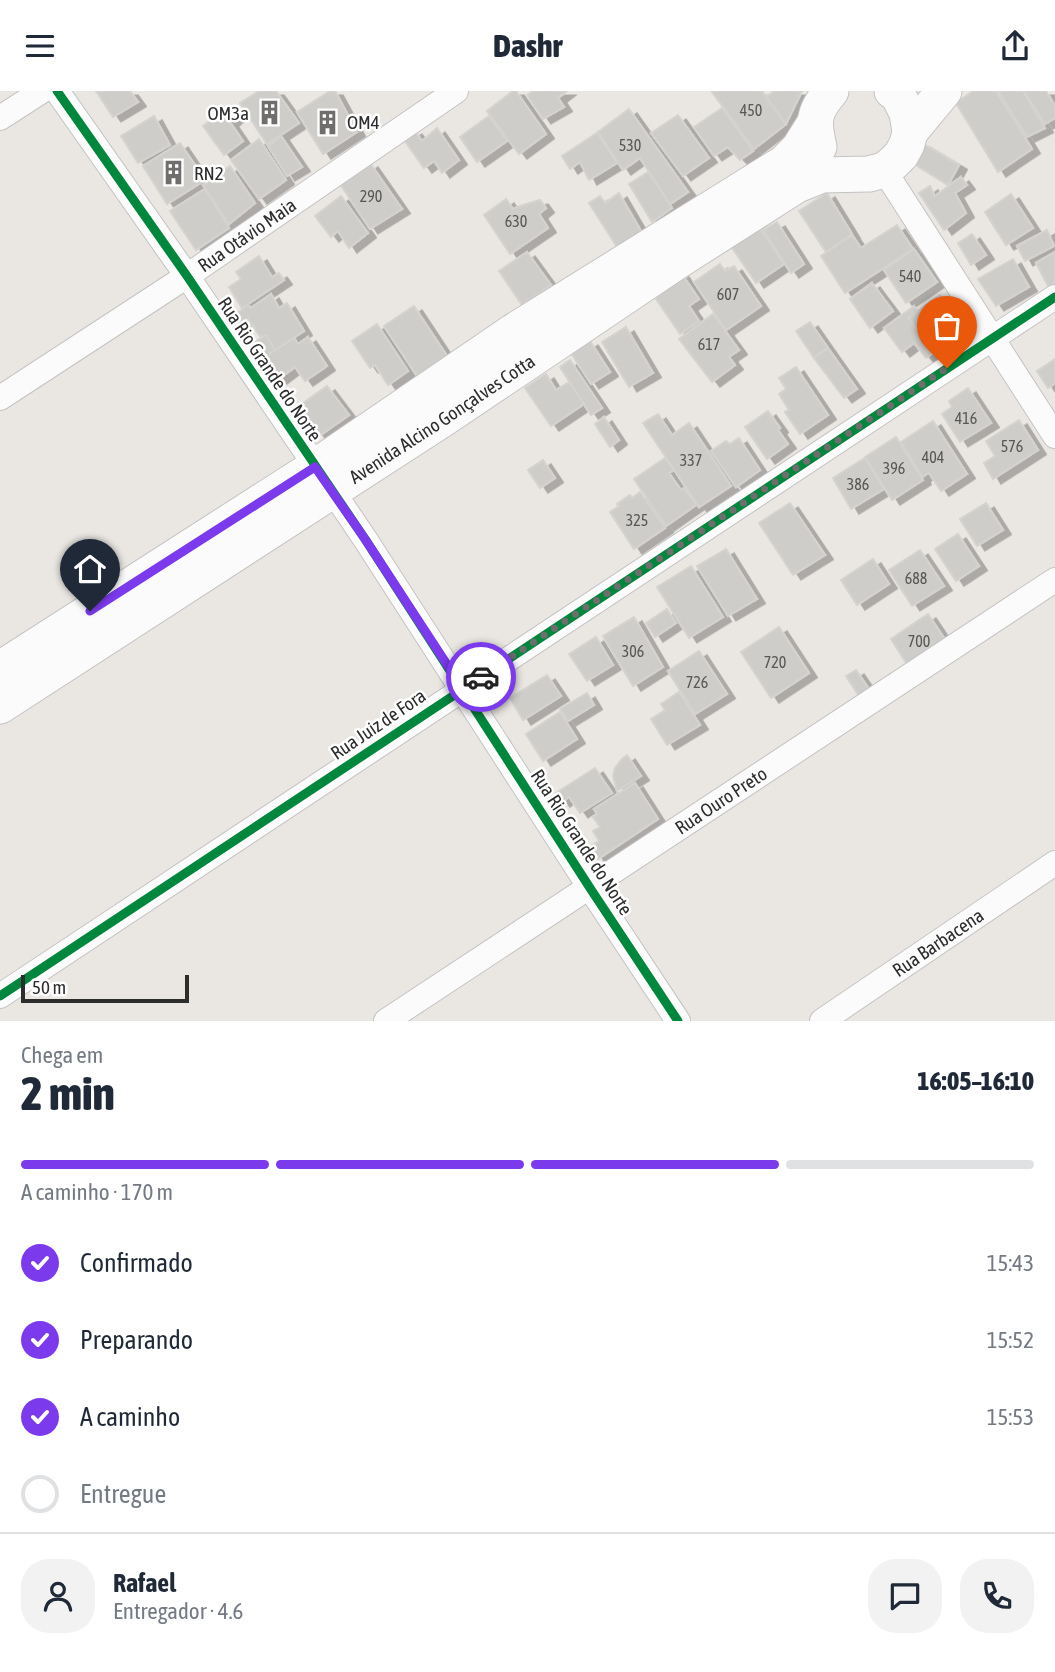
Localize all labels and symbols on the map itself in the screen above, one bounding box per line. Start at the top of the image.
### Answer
building icon: OM3a [255,99,283,127]
house number: 450 [740,101,762,119]
place label: OM3a [207,102,249,124]
building icon: OM4 [313,108,341,136]
place label: OM4 [347,111,380,133]
house number: 530 [619,136,641,154]
building icon: RN2 [160,159,188,187]
place label: RN2 [194,162,224,184]
house number: 290 [360,187,382,205]
street label: Rua Otávio Maia [194,193,300,276]
house number: 630 [505,212,527,230]
house number: 540 [899,267,921,285]
house number: 607 [717,285,739,303]
street label: Rua Rio Grande do Norte [214,293,326,445]
pin [917,296,977,368]
house number: 617 [698,335,720,353]
street label: Avenida Alcino Gonçalves Cotta [345,350,539,488]
house number: 416 [955,409,977,427]
house number: 576 [1001,437,1023,455]
house number: 404 [922,448,944,466]
house number: 337 [680,451,702,469]
house number: 396 [883,459,905,477]
house number: 386 [847,475,869,493]
house number: 325 [626,511,648,529]
pin [60,539,120,611]
house number: 688 [905,569,927,587]
house number: 700 [908,632,930,650]
courier [446,642,516,712]
house number: 306 [622,642,644,660]
house number: 720 [764,653,786,671]
house number: 726 [686,673,708,691]
street label: Rua Juiz de Fora [326,684,430,764]
street label: Rua Ouro Preto [671,762,771,838]
street label: Rua Rio Grande do Norte [527,765,637,919]
street label: Rua Barbacena [888,904,988,981]
scale bar [21,972,189,1004]

